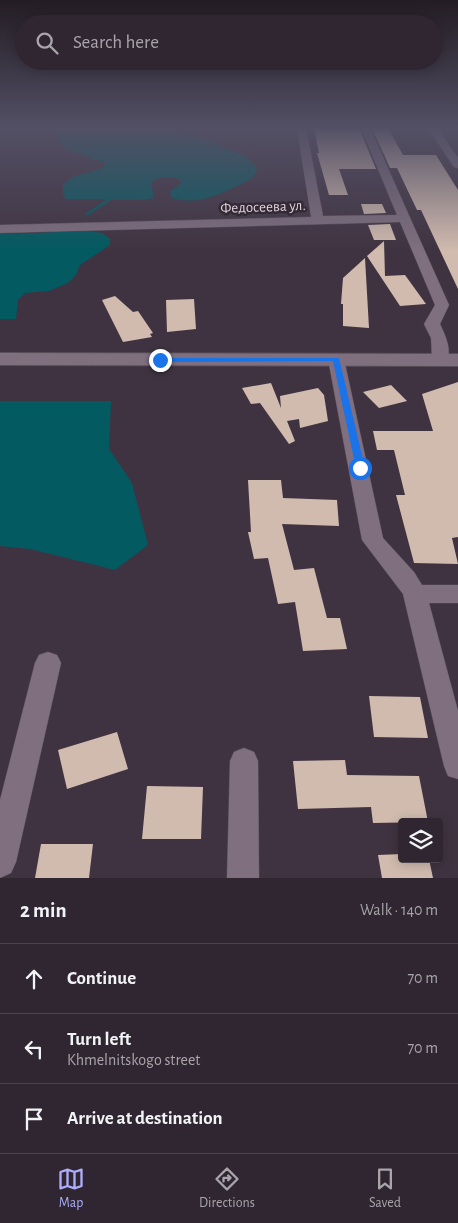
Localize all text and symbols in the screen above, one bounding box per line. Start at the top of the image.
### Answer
search box [15,15,443,70]
icon: search [33,29,61,57]
text: Search here [73,33,159,52]
street label: Федосеева ул. [220,198,306,216]
route end [149,349,172,372]
route start [349,457,372,480]
map controls [398,818,443,863]
button: layers [398,818,443,863]
text: 2 min [20,900,67,921]
text: Walk · 140 m [360,902,438,918]
icon: ahead [20,965,48,993]
text: Continue [67,969,136,988]
text: 70 m [407,970,438,986]
text: Turn left [67,1030,131,1049]
icon: left [20,1035,48,1063]
text: 70 m [407,1040,438,1056]
text: Khmelnitskogo street [67,1052,200,1068]
icon: arrive [20,1105,48,1133]
text: Arrive at destination [67,1109,223,1128]
tab: Map [57,1165,85,1212]
tab: Directions [199,1165,255,1212]
tab: Saved [369,1165,401,1212]

